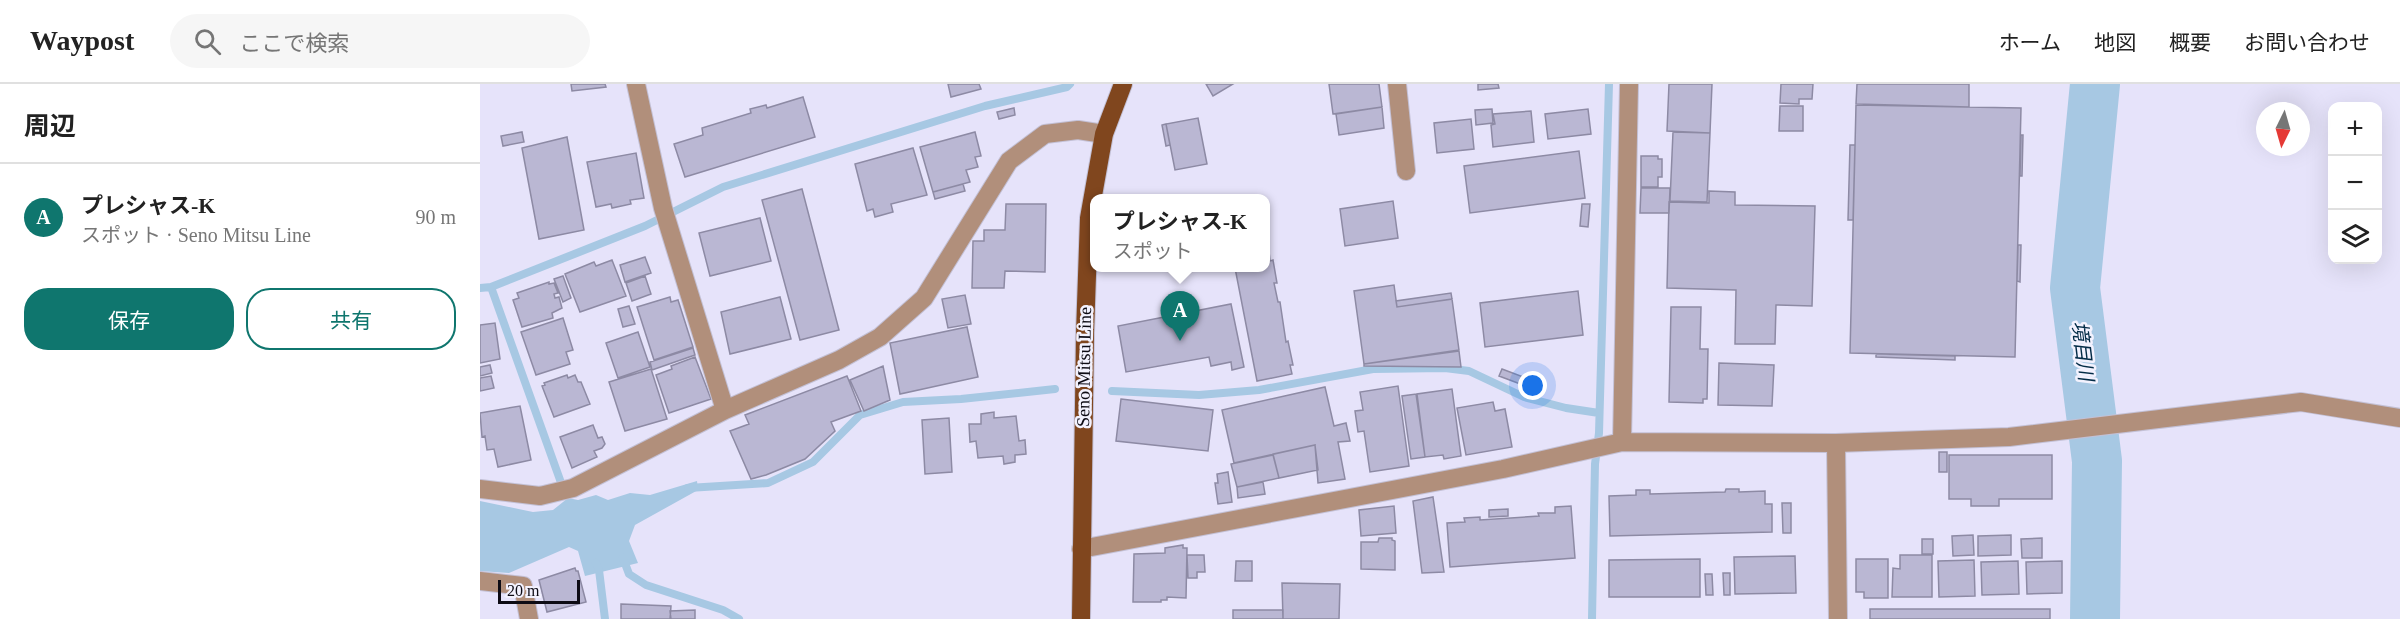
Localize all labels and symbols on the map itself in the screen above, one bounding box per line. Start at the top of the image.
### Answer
north arrow [2256,102,2310,156]
pin: A [1160,292,1200,341]
street label: Seno Mitsu Line [1073,307,1095,427]
water label: 境目川 [2068,320,2098,384]
your location [1518,371,1547,400]
scale bar [498,577,580,604]

